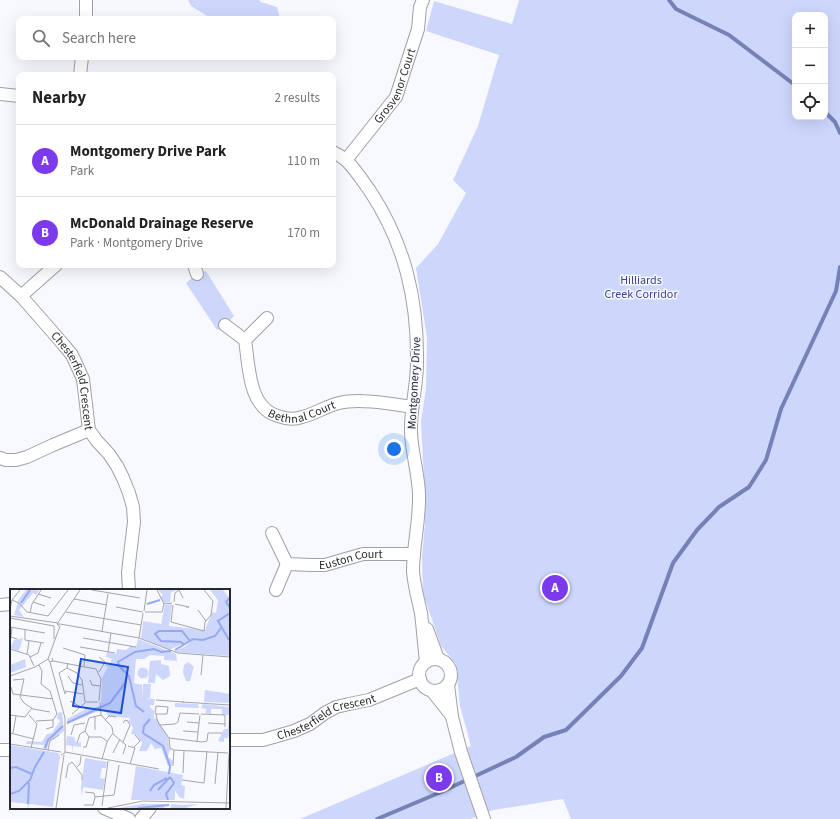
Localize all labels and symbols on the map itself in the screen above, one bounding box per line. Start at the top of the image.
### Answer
street label: Grosvenor Court [370,46,420,127]
park label: Hilliards Creek Corridor [604,272,678,303]
street label: Chesterfield Crescent [47,328,97,431]
street label: Montgomery Drive [404,336,425,430]
street label: Bethnal Court [265,397,338,428]
your location [384,439,404,459]
street label: Euston Court [319,546,383,574]
pin: A [542,573,568,603]
inset map [10,589,230,809]
street label: Chesterfield Crescent [275,690,379,745]
pin: B [426,763,452,793]

